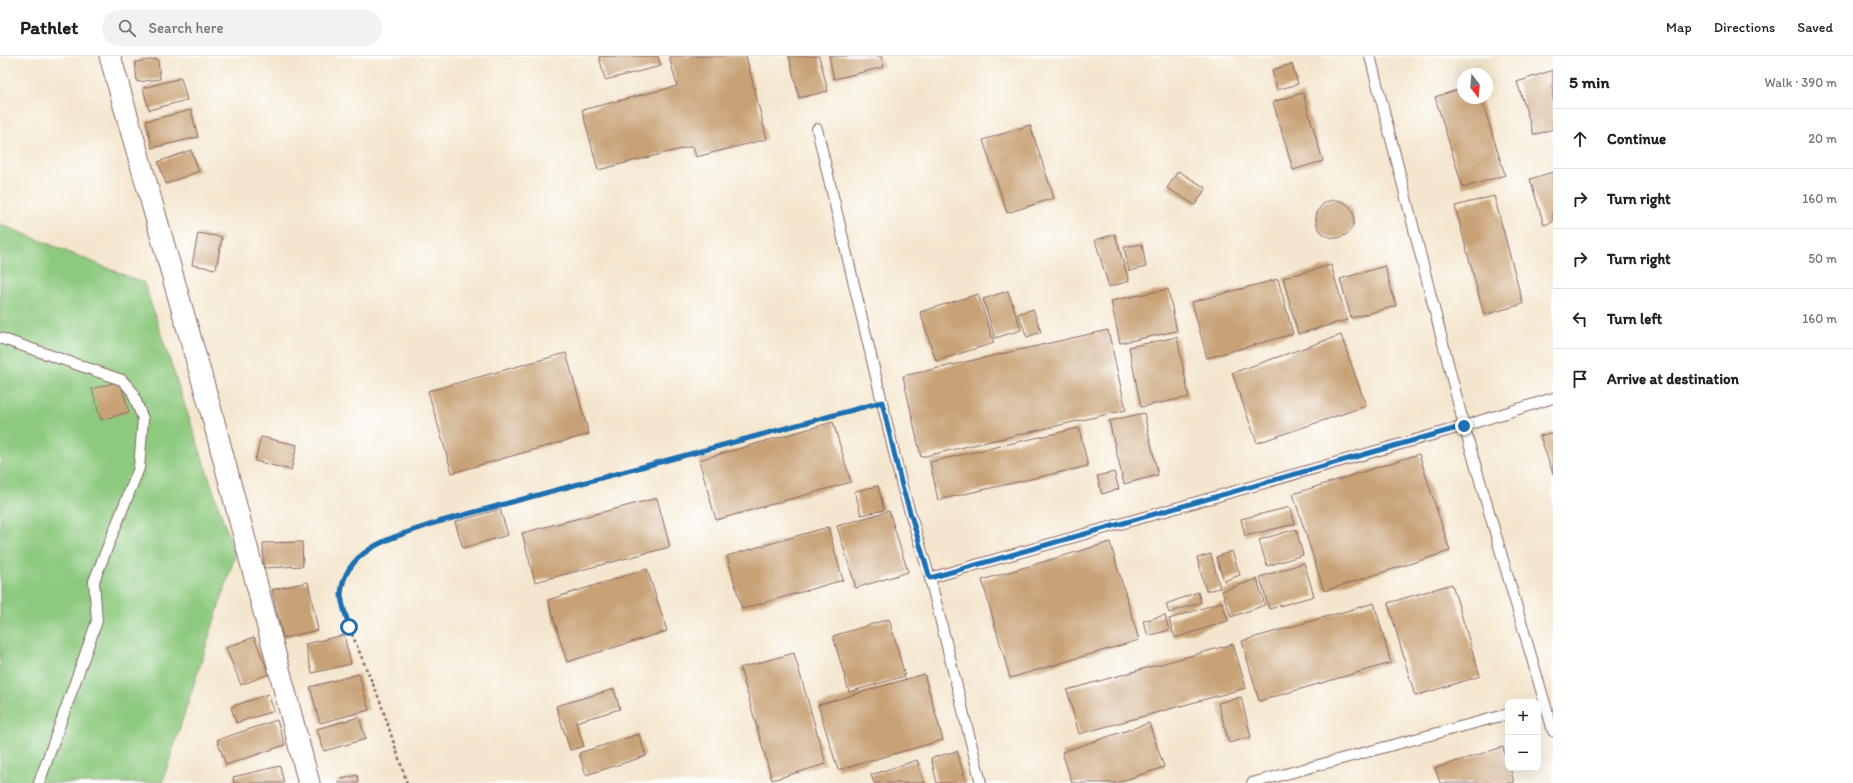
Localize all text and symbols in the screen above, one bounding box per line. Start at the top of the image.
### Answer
search box [102,10,382,46]
text: Pathlet [20,16,78,39]
icon: search [116,17,138,39]
text: Search here [148,19,224,37]
text: Map [1666,19,1692,36]
text: Directions [1714,19,1775,36]
text: Saved [1797,19,1833,36]
north arrow [1457,68,1493,104]
text: 5 min [1569,72,1609,92]
text: Walk · 390 m [1765,75,1837,90]
icon: ahead [1569,128,1591,150]
text: Continue [1607,130,1666,148]
text: 20 m [1808,131,1837,146]
icon: right [1569,188,1591,210]
text: Turn right [1607,190,1671,208]
text: 160 m [1802,191,1837,206]
icon: right [1569,248,1591,270]
text: Turn right [1607,250,1671,268]
text: 50 m [1808,251,1837,266]
icon: left [1569,308,1591,330]
text: Turn left [1607,310,1662,328]
text: 160 m [1802,311,1837,326]
icon: arrive [1569,368,1591,390]
text: Arrive at destination [1607,370,1739,388]
route end [1455,417,1473,435]
route start [340,618,358,636]
map controls [1505,699,1541,771]
button: + [1505,699,1541,735]
button: − [1505,735,1541,771]

